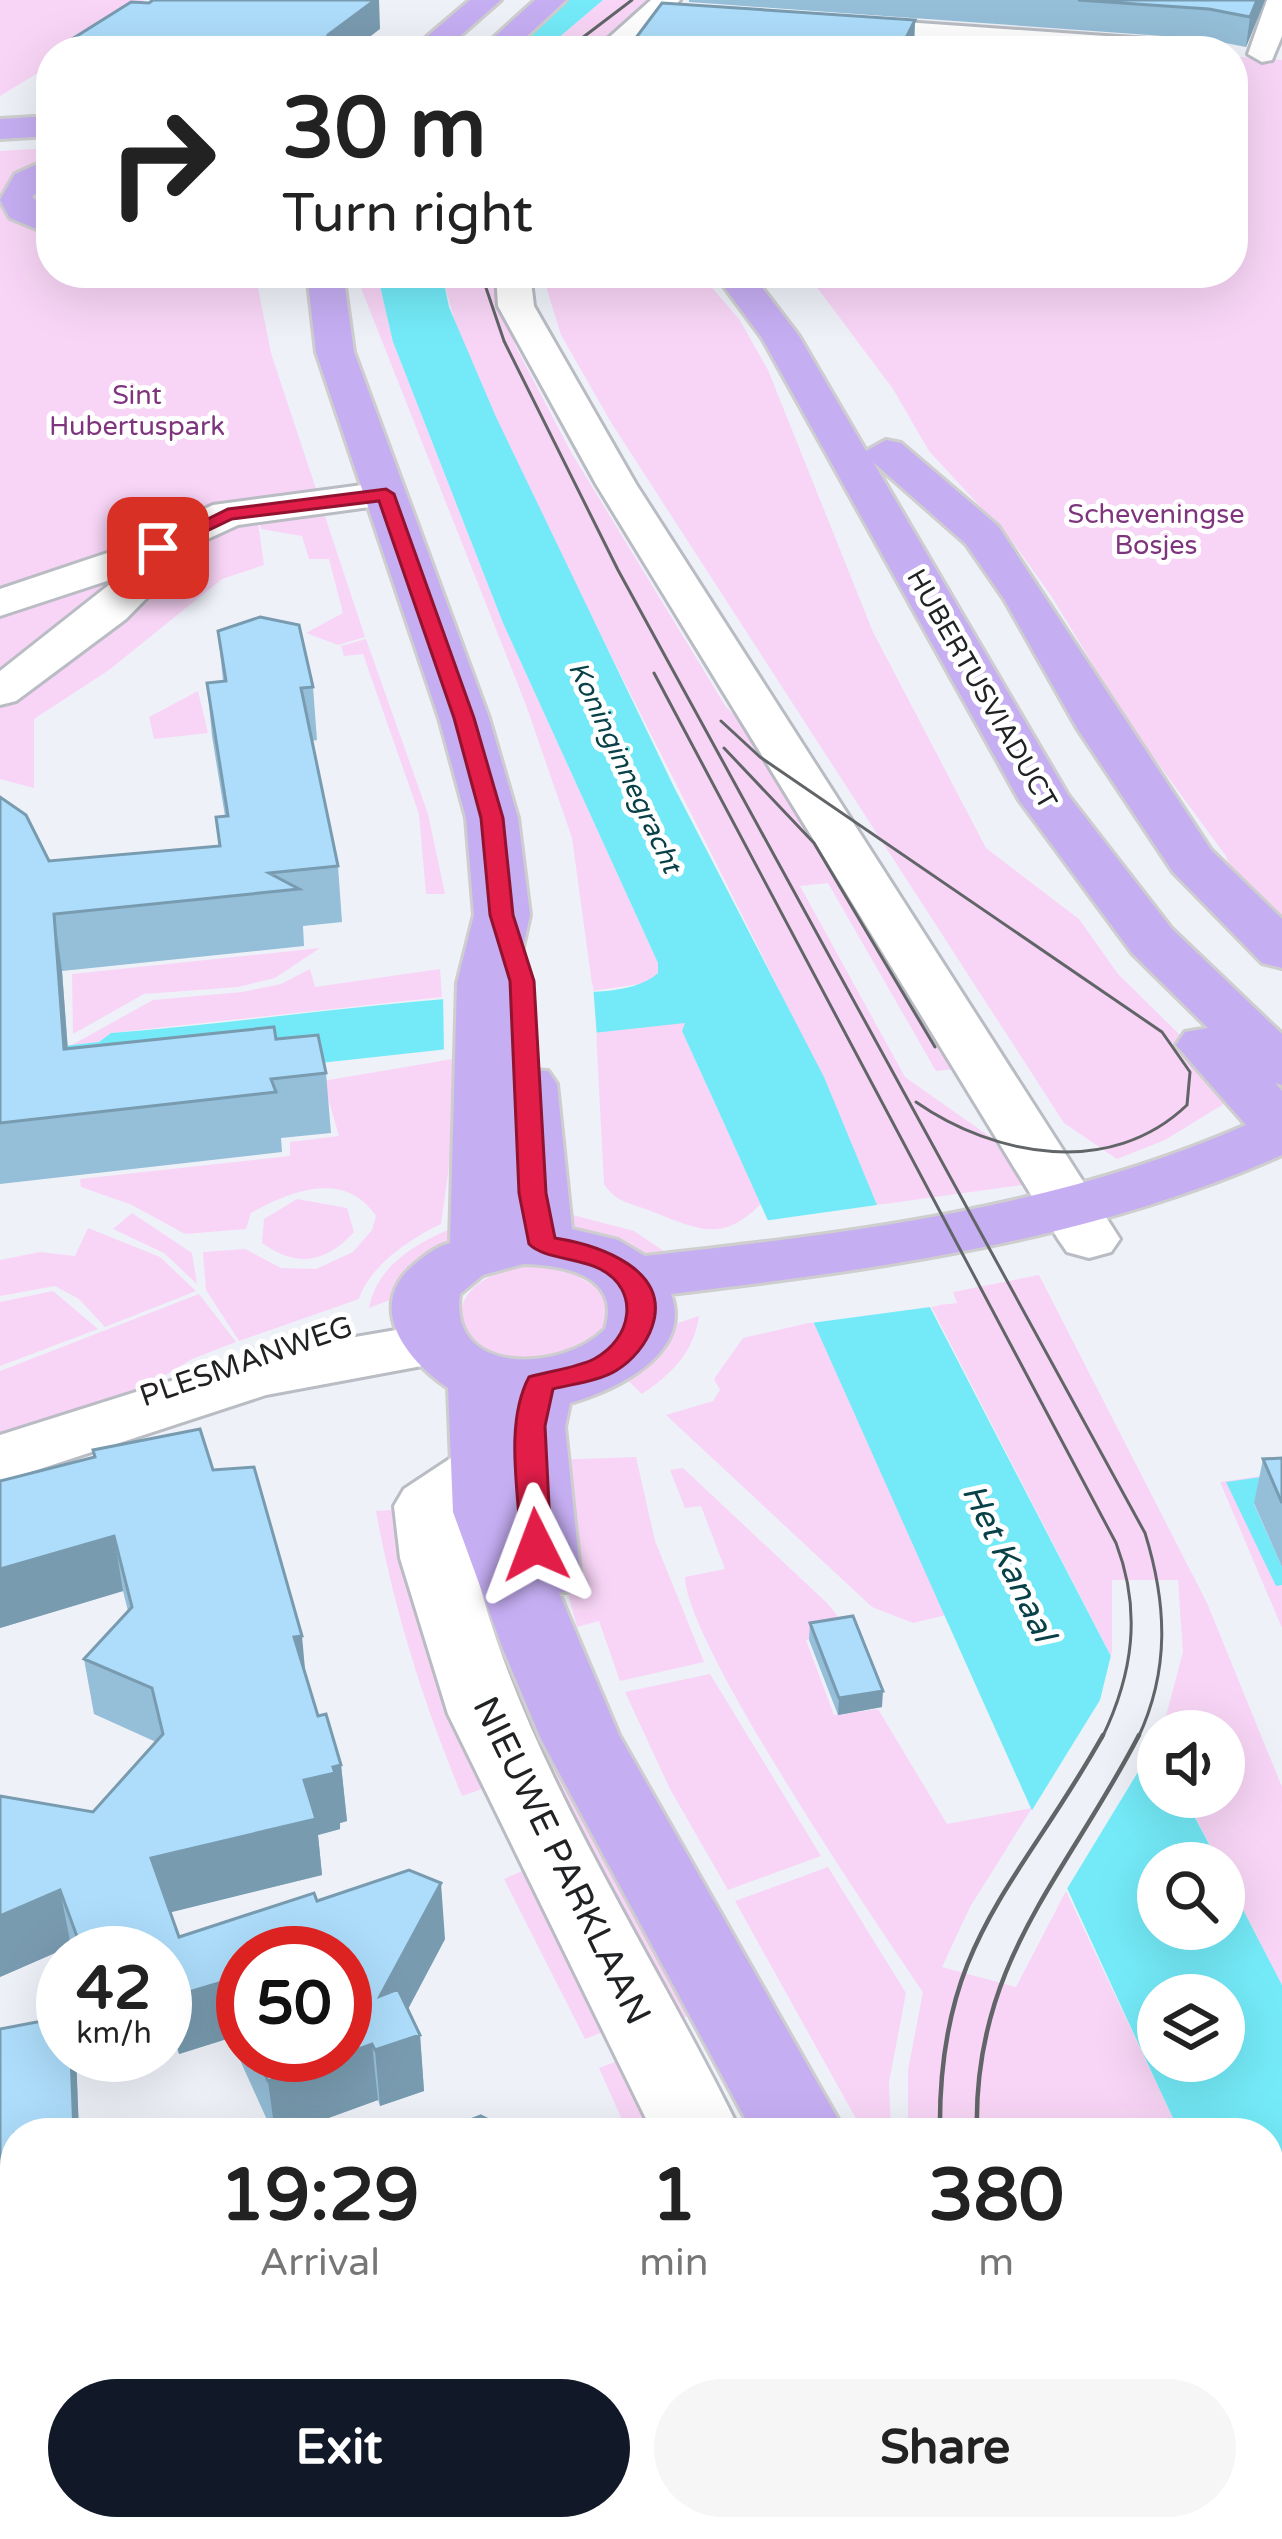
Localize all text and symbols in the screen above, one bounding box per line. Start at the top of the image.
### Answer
text: 30 m [282,79,486,180]
icon: right [84,84,240,240]
text: Turn right [282,181,533,246]
park label: Sint Hubertuspark [49,379,225,443]
pin [107,497,209,599]
park label: Scheveningse Bosjes [1068,498,1244,562]
icon: arrive [125,515,191,581]
street label: HUBERTUSVIADUCT [899,563,1064,816]
water label: Koninginnegracht [561,656,689,881]
street label: PLESMANWEG [135,1308,357,1415]
water label: Het Kanaal [954,1478,1065,1651]
position arrow [473,1482,599,1608]
street label: NIEUWE PARKLAAN [464,1690,660,2032]
map controls [1137,1710,1245,2082]
button: sound [1137,1710,1245,1818]
button: search [1137,1842,1245,1950]
speed limit sign: 50 [216,1926,372,2082]
text: 42 [76,1953,152,2025]
button: layers [1137,1974,1245,2082]
text: km/h [76,2015,152,2052]
text: 19:29 [220,2153,419,2240]
text: 1 [651,2153,697,2240]
text: 380 [928,2153,1064,2240]
text: Arrival [259,2239,380,2286]
text: min [639,2239,709,2286]
text: m [978,2239,1014,2286]
button: Exit [48,2379,630,2517]
button: Share [654,2379,1236,2517]

